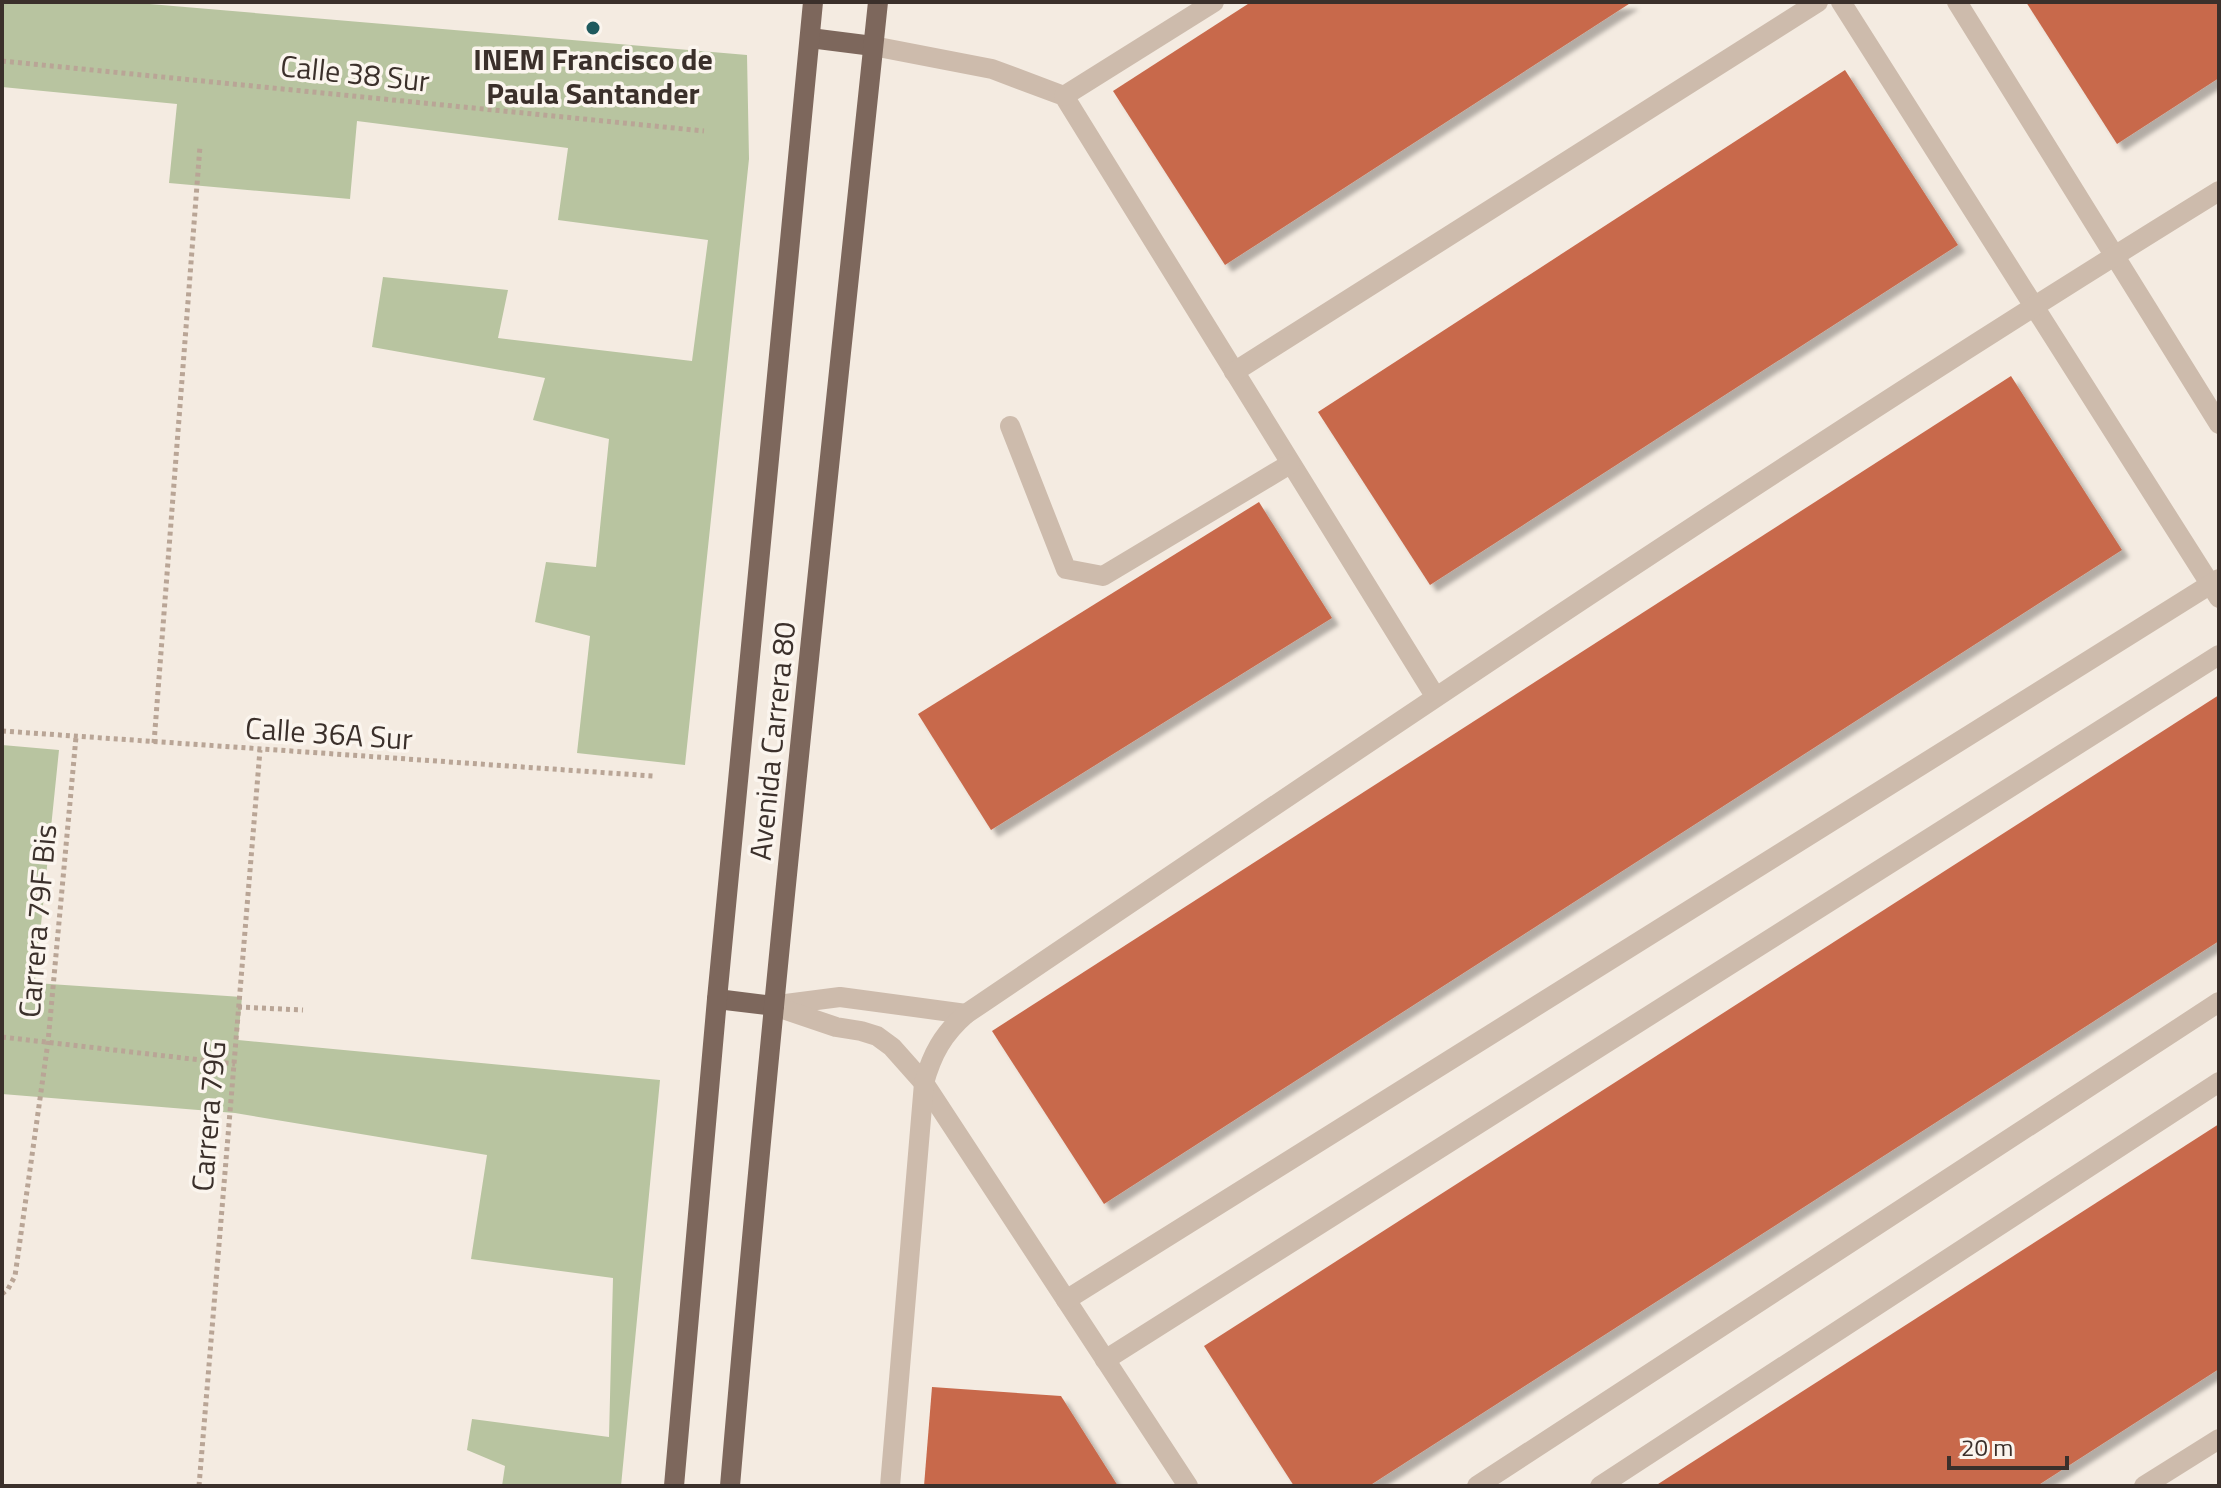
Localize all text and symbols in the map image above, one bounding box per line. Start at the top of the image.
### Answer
marker: INEM Francisco de Paula Santander [584,19,602,37]
place label: INEM Francisco de Paula Santander [473,36,713,116]
street label: Calle 38 Sur [278,42,432,104]
street label: Avenida Carrera 80 [737,620,807,862]
street label: Calle 36A Sur [244,704,414,762]
street label: Carrera 79F Bis [6,822,68,1020]
street label: Carrera 79G [179,1039,237,1193]
scale bar [1949,1420,2067,1470]
text: 20 m [1961,1429,2013,1465]

